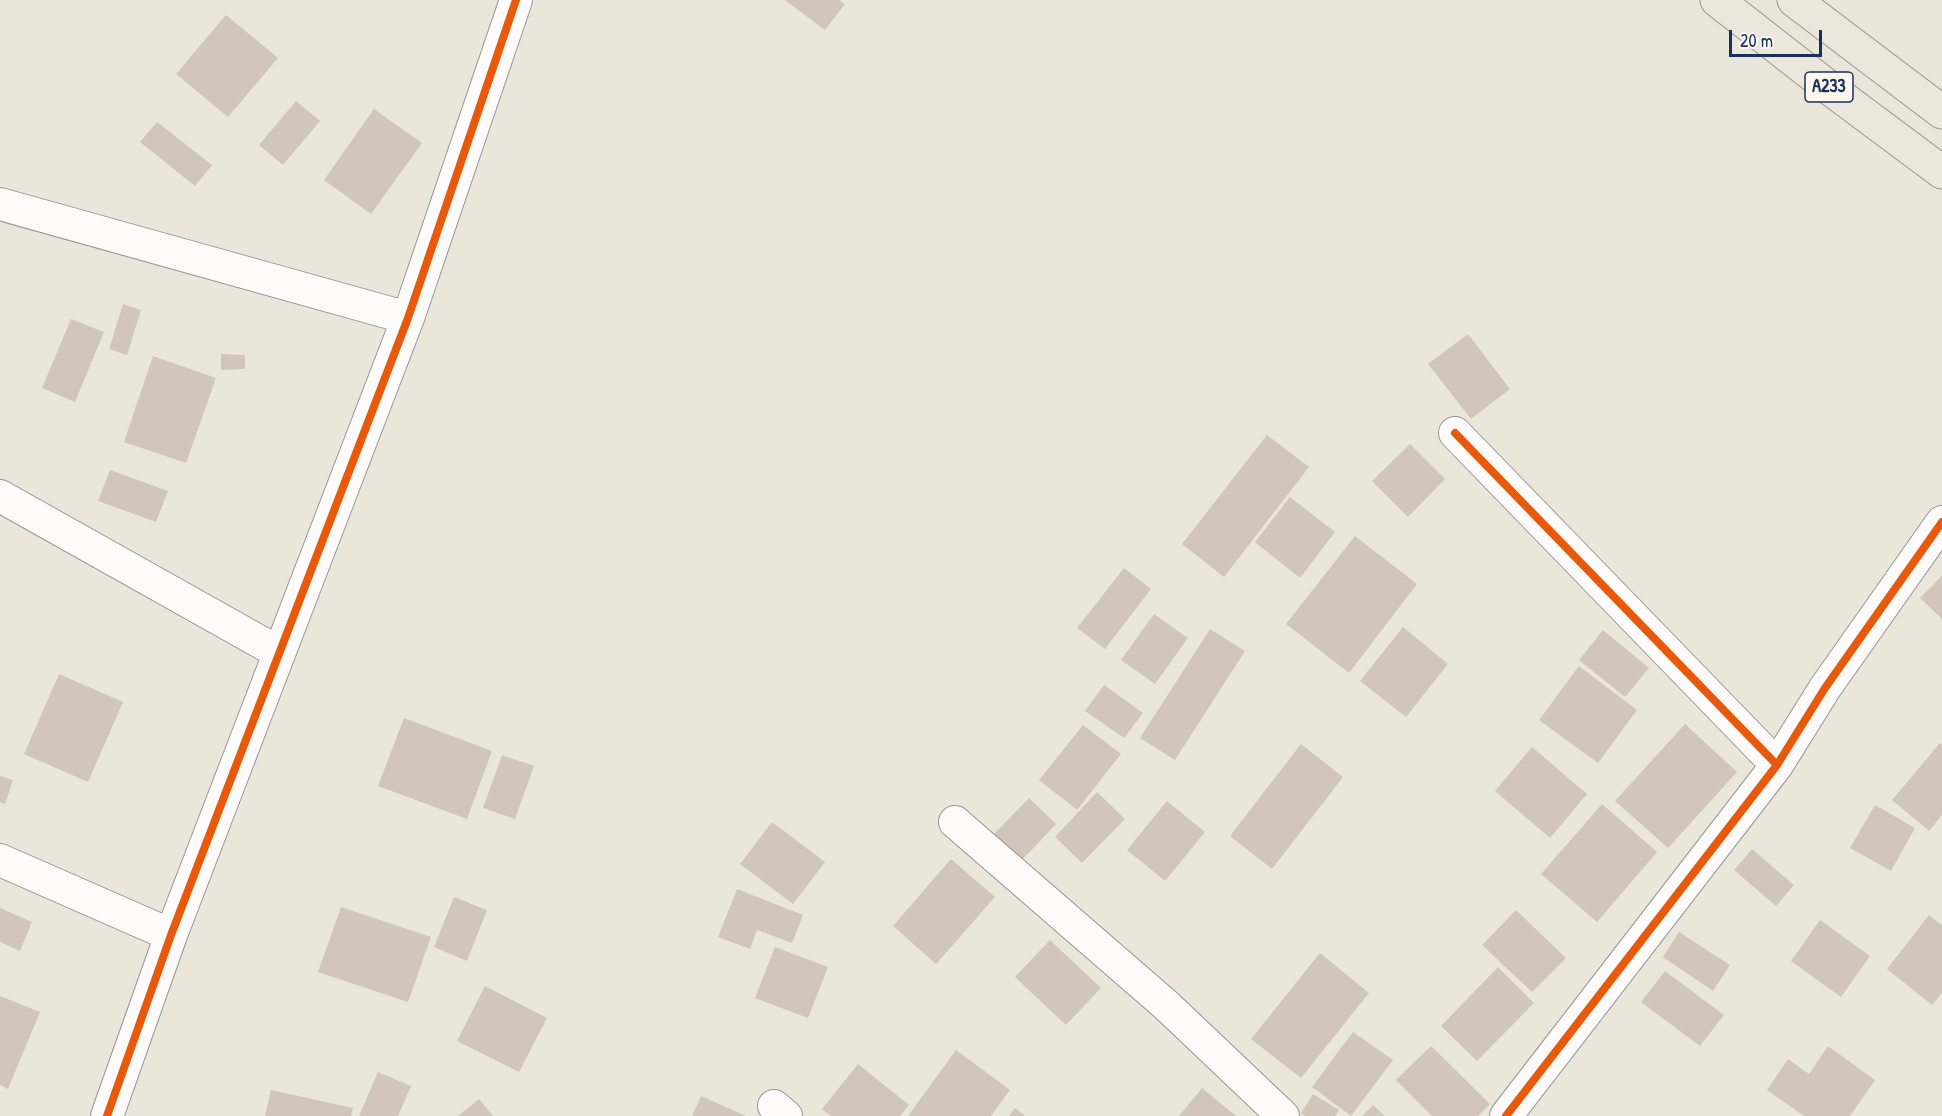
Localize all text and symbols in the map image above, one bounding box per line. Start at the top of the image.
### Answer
scale bar [1732,18,1825,56]
text: 20 m [1740,28,1773,53]
road number: A233 [1805,72,1853,102]

